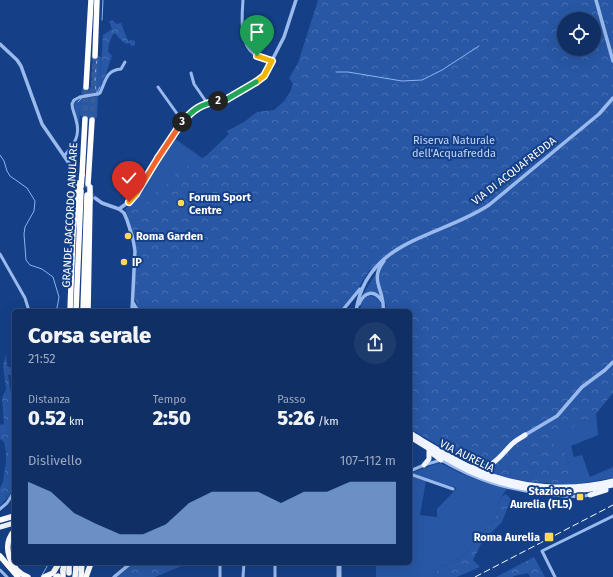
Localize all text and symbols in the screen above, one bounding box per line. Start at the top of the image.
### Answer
map controls [557,12,601,56]
button: locate [557,12,601,56]
pin [240,15,274,56]
icon: arrive [246,21,268,43]
pin: 2 [208,91,228,111]
text: 2 [215,94,221,107]
pin: 3 [172,112,192,132]
text: 3 [179,115,185,128]
park label: Riserva Naturale dell'Acquafredda [412,134,496,160]
street label: VIA DI ACQUAFREDDA [469,134,559,208]
street label: GRANDE RACCORDO ANULARE [60,142,80,288]
pin [112,161,146,202]
icon: check [118,167,140,189]
place label: Forum Sport Centre [189,191,252,217]
marker: Forum Sport Centre [176,198,186,208]
place label: Roma Garden [136,230,203,243]
marker: Roma Garden [123,231,133,241]
place label: IP [132,256,142,269]
marker: IP [119,257,129,267]
text: Corsa serale [28,322,151,349]
button: share [354,322,396,364]
text: 21:52 [28,351,56,366]
text: Distanza [28,393,70,406]
text: Tempo [153,393,186,406]
text: Passo [277,393,306,406]
text: 0.52 [28,406,66,430]
text: 2:50 [153,406,191,430]
text: 5:26 [277,406,315,430]
text: km [66,415,84,428]
text: /km [315,415,339,428]
street label: VIA AURELIA [437,437,497,475]
text: Dislivello [28,453,82,468]
text: 107–112 m [340,453,396,468]
place label: Stazione Aurelia (FL5) [509,485,572,511]
marker: Stazione Aurelia (FL5) [575,492,585,502]
place label: Roma Aurelia [474,531,540,544]
marker: Roma Aurelia [543,531,555,543]

